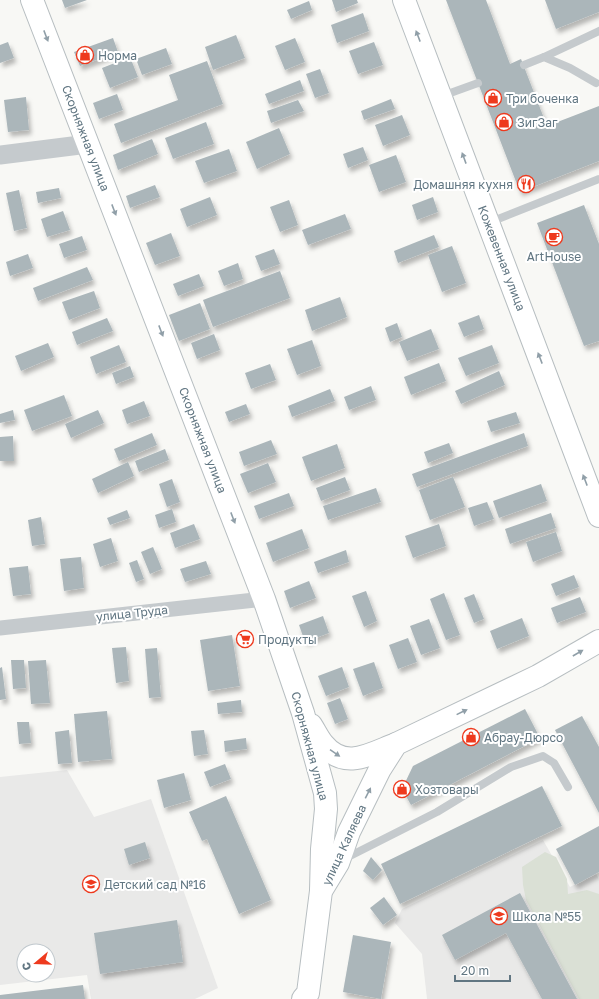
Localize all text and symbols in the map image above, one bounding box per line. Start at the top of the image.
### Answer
one-way arrow [415,30,421,42]
one-way arrow [44,31,50,43]
shop icon: Норма [75,45,95,65]
place label: Норма [98,48,137,63]
street label: Скорняжная улица [59,83,113,193]
shop icon: Три боченка [483,88,503,108]
place label: Три боченка [506,91,579,106]
shop icon: ЗигЗаг [494,112,514,132]
place label: ЗигЗаг [517,115,558,130]
one-way arrow [461,151,467,163]
restaurant icon: Домашняя кухня [516,174,536,194]
place label: Домашняя кухня [413,177,513,192]
street label: Кожевенная улица [475,203,529,313]
one-way arrow [111,204,117,216]
cafe icon: ArtHouse [544,227,564,247]
place label: ArtHouse [527,249,581,264]
one-way arrow [158,325,164,337]
one-way arrow [536,352,542,364]
street label: Скорняжная улица [176,385,230,495]
one-way arrow [582,473,588,485]
one-way arrow [230,512,236,524]
street label: улица Труда [95,602,169,624]
supermarket icon: Продукты [235,629,255,649]
place label: Продукты [258,632,317,647]
one-way arrow [572,650,584,657]
street label: Скорняжная улица [288,690,332,802]
one-way arrow [456,709,468,715]
shop icon: Абрау-Дюрсо [461,727,481,747]
place label: Абрау-Дюрсо [484,730,563,745]
one-way arrow [330,750,341,757]
shop icon: Хозтовары [392,779,412,799]
place label: Хозтовары [415,782,479,797]
one-way arrow [365,788,371,799]
street label: улица Каляева [319,802,369,888]
school or university icon: Детский сад №16 [81,874,101,894]
place label: Детский сад №16 [104,877,206,892]
school or university icon: Школа №55 [489,906,509,926]
place label: Школа №55 [512,909,581,924]
north arrow [16,943,56,983]
scale bar [455,957,510,983]
text: С [19,960,33,972]
text: 20 m [461,963,489,978]

